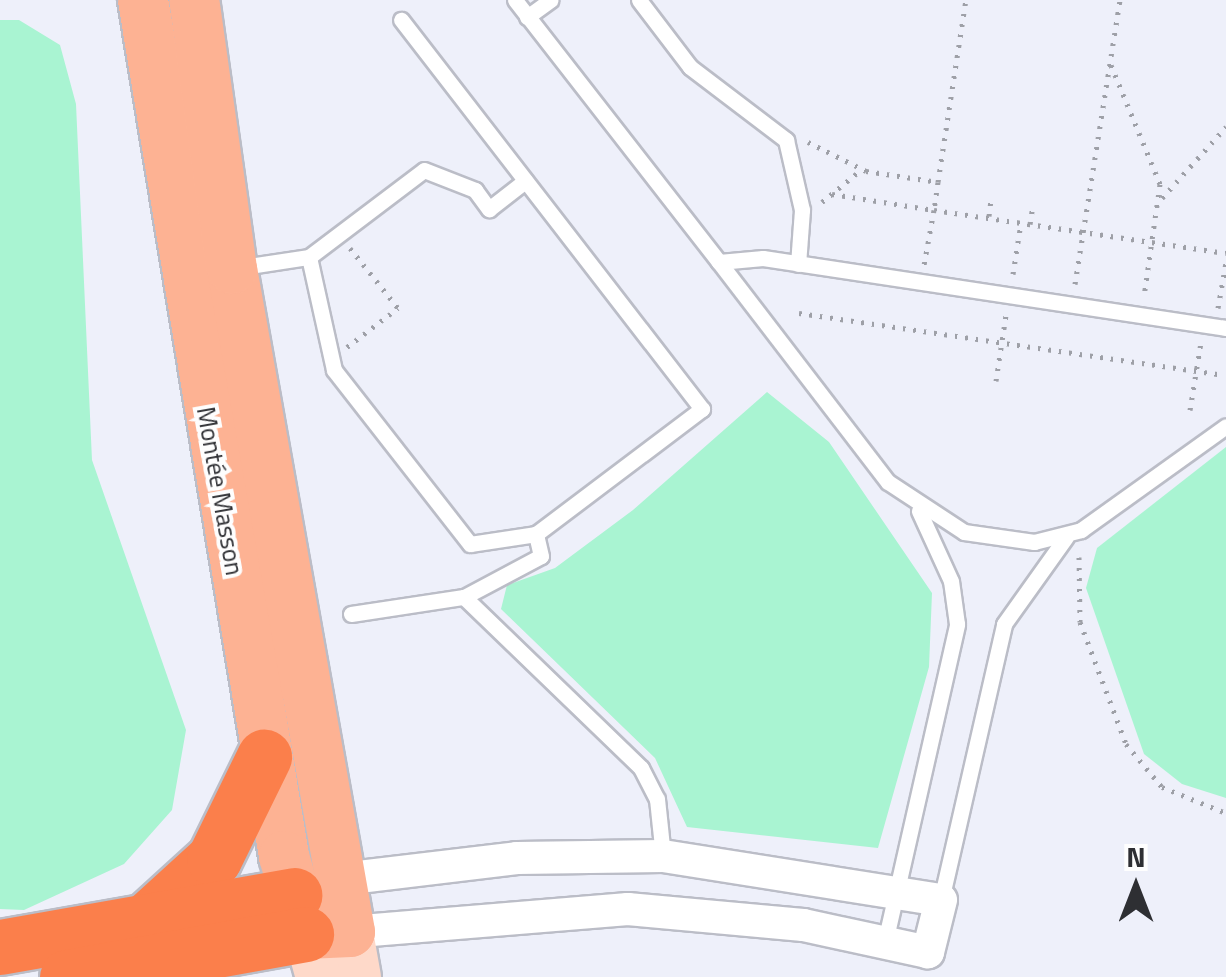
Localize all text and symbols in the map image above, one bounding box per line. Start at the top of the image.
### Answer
street label: Montée Masson [190,405,250,577]
text: N [1126,835,1146,878]
north arrow [1086,837,1186,937]

